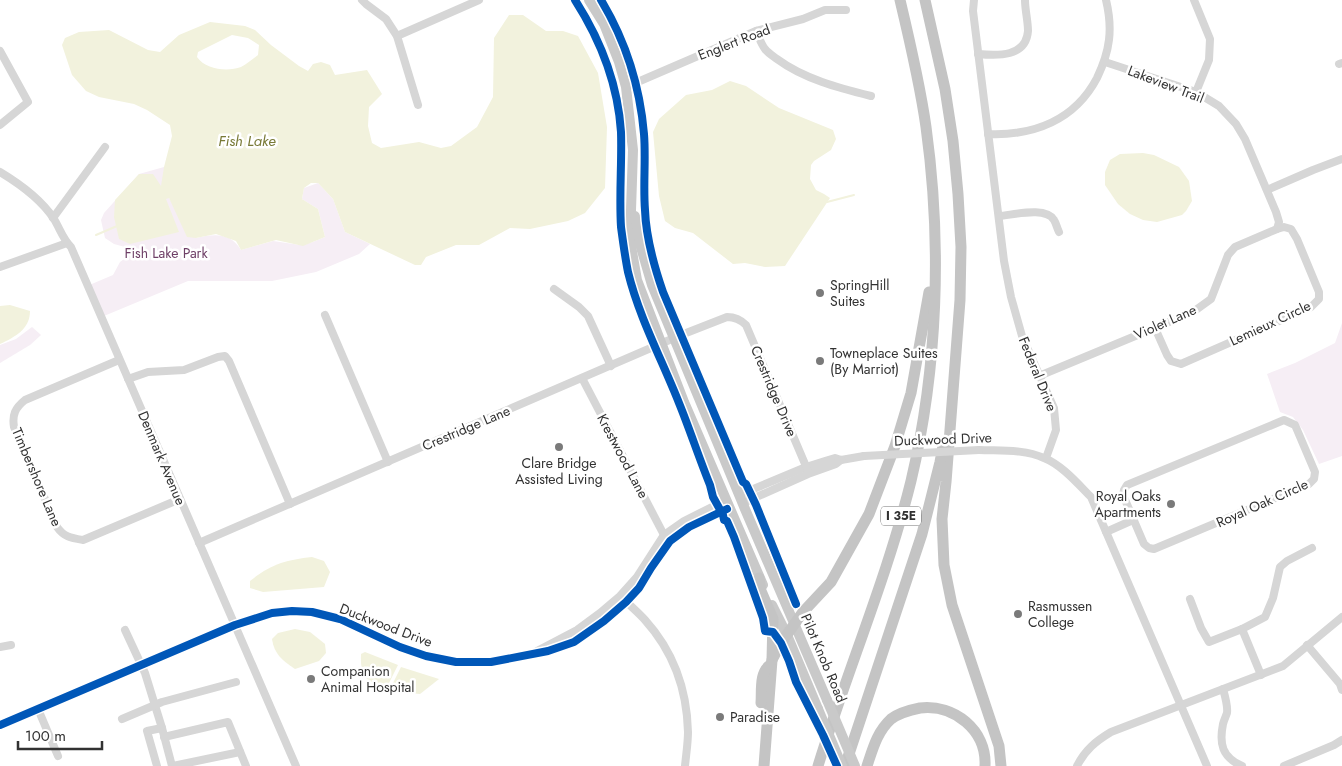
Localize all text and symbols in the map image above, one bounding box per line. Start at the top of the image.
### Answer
street label: Englert Road [695,19,773,65]
street label: Lakeview Trail [1125,60,1207,108]
water label: Fish Lake [218,130,276,152]
park label: Fish Lake Park [124,243,208,263]
place label: SpringHill Suites [830,275,890,311]
marker: SpringHill Suites [814,287,826,299]
street label: Lemieux Circle [1226,295,1314,351]
street label: Violet Lane [1131,299,1199,345]
street label: Federal Drive [1014,334,1062,414]
street label: Crestridge Drive [746,342,802,440]
place label: Towneplace Suites (By Marriot) [830,343,938,379]
marker: Towneplace Suites (By Marriot) [814,355,826,367]
street label: Crestridge Lane [419,400,513,456]
street label: Denmark Avenue [133,408,191,508]
street label: Krestwood Lane [592,410,654,502]
street label: Timbershore Lane [7,425,67,529]
street label: Duckwood Drive [894,427,992,451]
marker: Clare Bridge Assisted Living [553,441,565,453]
place label: Clare Bridge Assisted Living [515,453,603,489]
street label: Royal Oak Circle [1213,474,1311,532]
place label: Royal Oaks Apartments [1094,486,1161,522]
marker: Royal Oaks Apartments [1165,498,1177,510]
road number: I 35E [881,506,921,526]
place label: Rasmussen College [1028,596,1092,632]
street label: Duckwood Drive [337,598,435,652]
marker: Rasmussen College [1012,608,1024,620]
street label: Pilot Knob Road [796,610,852,706]
place label: Companion Animal Hospital [321,661,415,697]
marker: Companion Animal Hospital [305,673,317,685]
place label: Paradise [730,707,780,727]
marker: Paradise [714,711,726,723]
scale bar [18,718,101,750]
text: 100 m [25,725,66,747]

